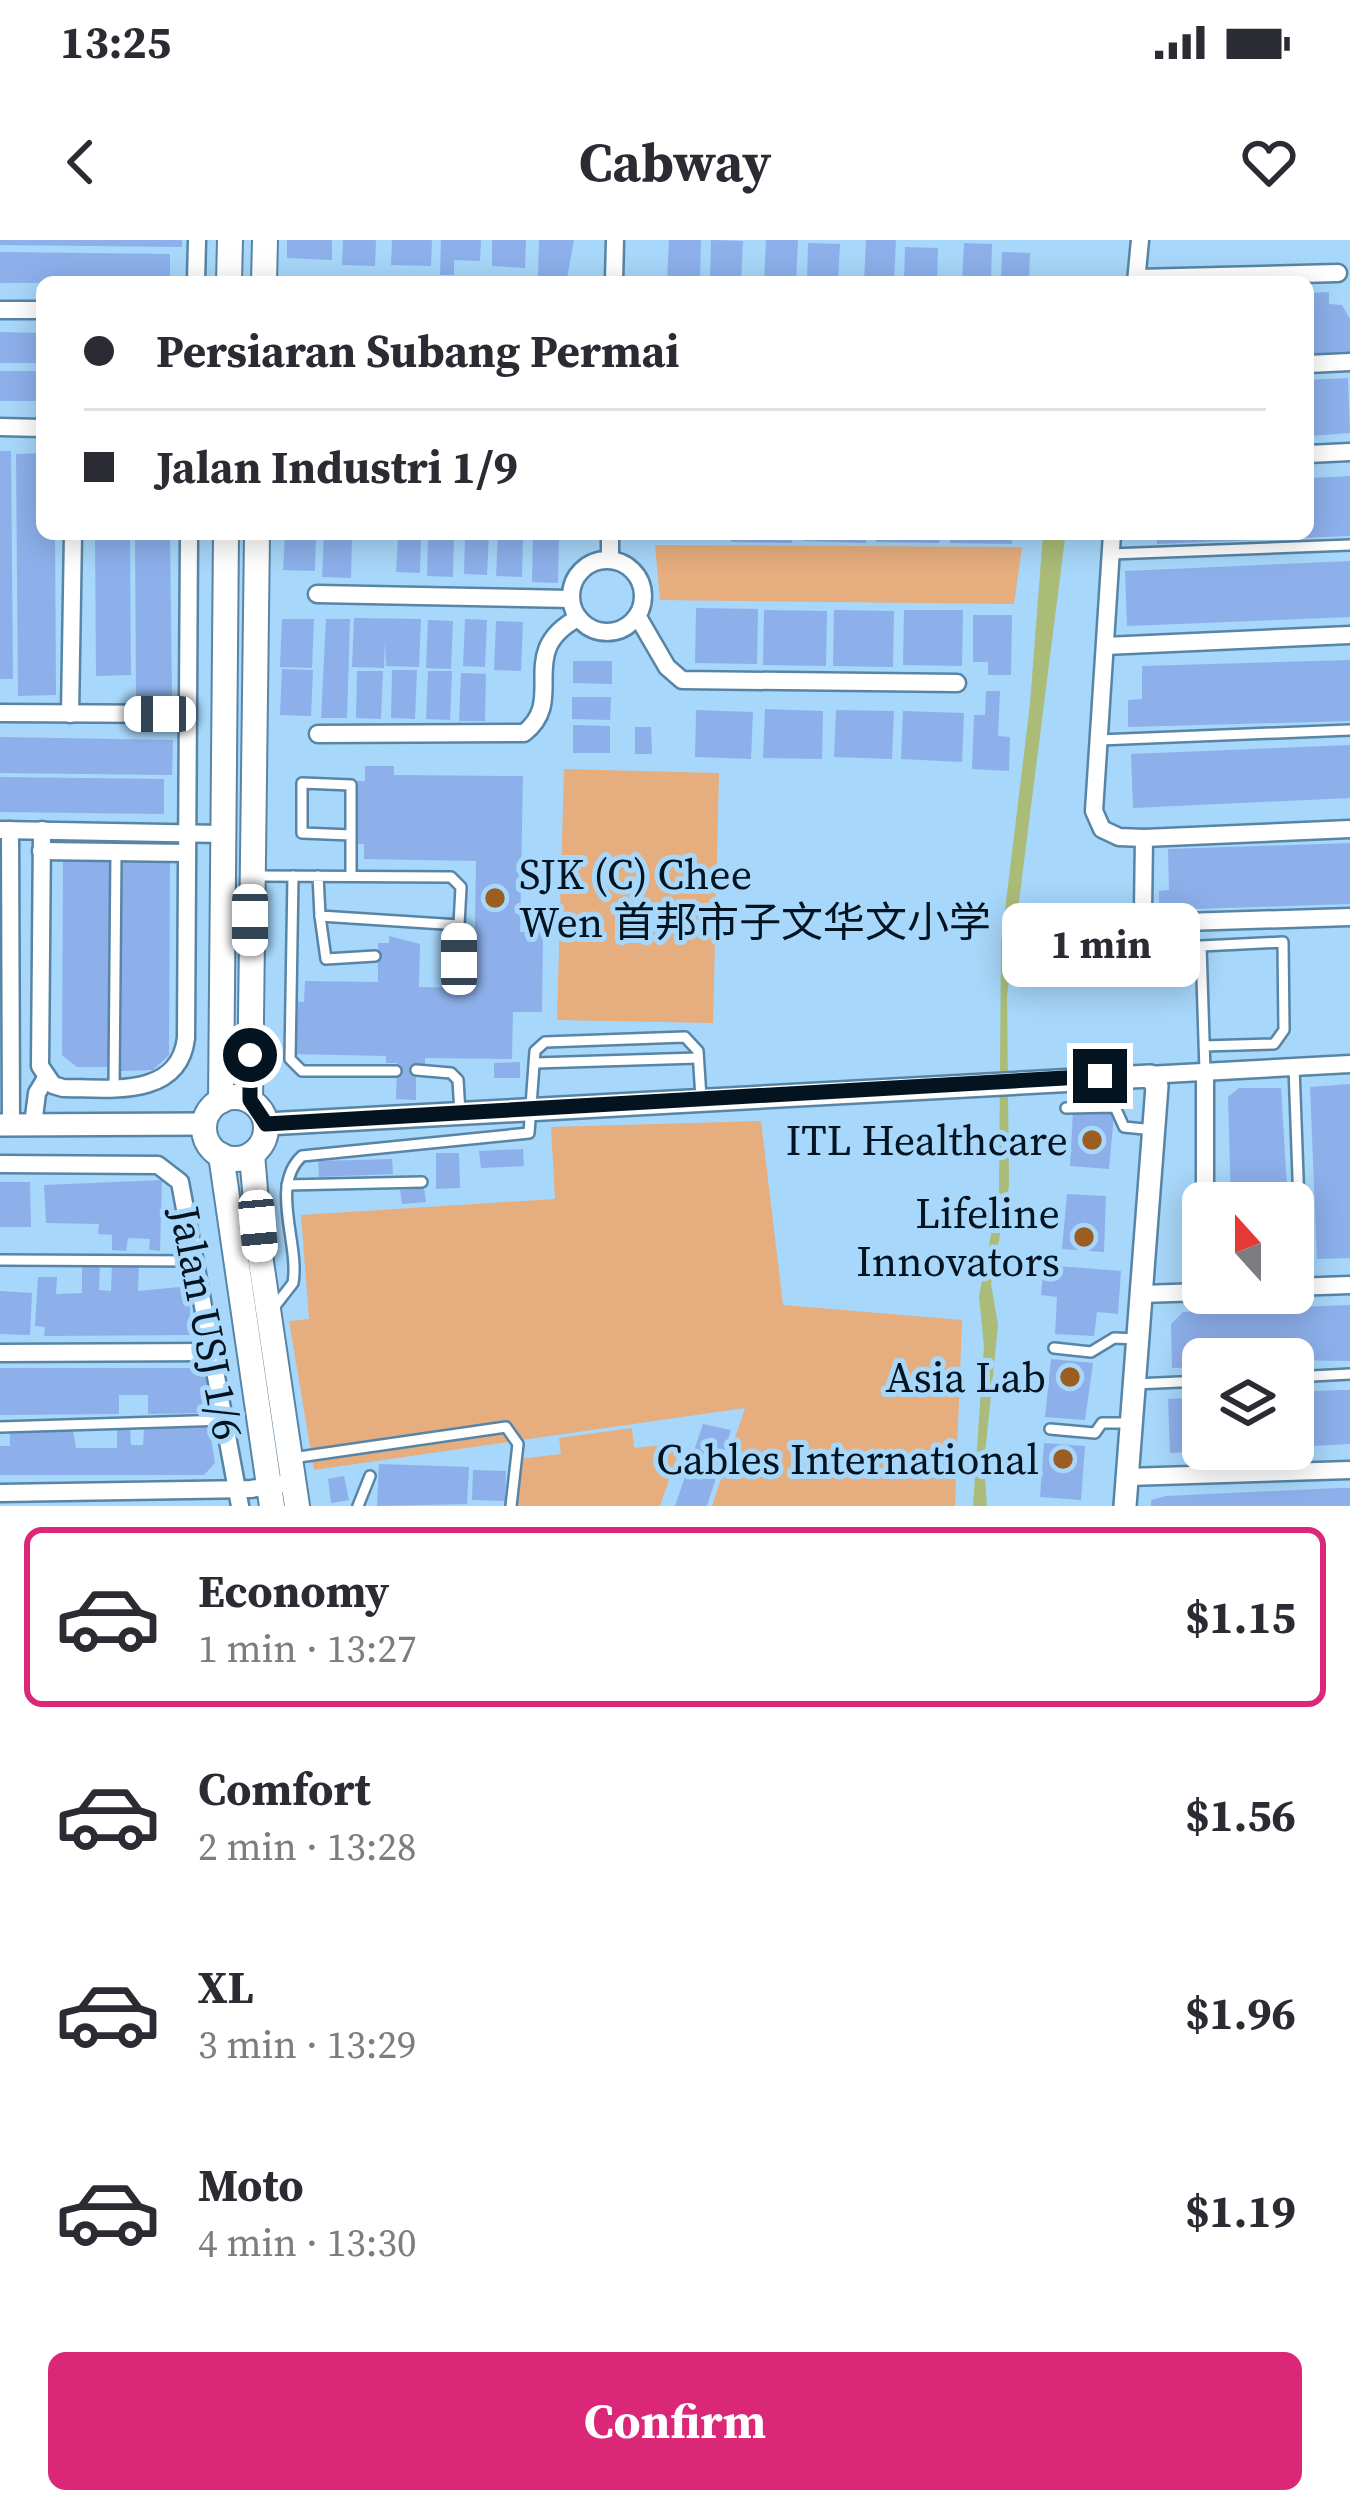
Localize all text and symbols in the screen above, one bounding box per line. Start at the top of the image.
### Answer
text: 13:25 [60,11,171,73]
text: Cabway [579,125,771,199]
icon: back [48,129,114,195]
icon: heart [1236,129,1302,195]
text: Persiaran Subang Permai [156,320,680,382]
text: Jalan Industri 1/9 [156,436,518,498]
car [124,696,196,732]
place label: SJK (C) Chee Wen 首邦市子文华文小学 [519,845,991,951]
car [232,884,268,956]
marker: SJK (C) Chee Wen 首邦市子文华文小学 [482,885,508,911]
callout: 1 min [1001,902,1199,986]
text: 1 min [1050,918,1152,971]
car [441,923,477,995]
route start [223,1028,277,1082]
route end [1073,1049,1127,1103]
place label: ITL Healthcare [786,1111,1068,1169]
marker: ITL Healthcare [1079,1127,1105,1153]
north arrow [1182,1182,1314,1314]
map controls [1182,1182,1314,1470]
place label: Lifeline Innovators [856,1184,1060,1290]
car [237,1189,279,1263]
street label: Jalan USJ 1/6 [156,1200,258,1445]
marker: Lifeline Innovators [1071,1224,1097,1250]
button: layers [1182,1338,1314,1470]
place label: Asia Lab [886,1348,1046,1406]
marker: Asia Lab [1057,1364,1083,1390]
place label: Cables International [656,1430,1039,1488]
marker: Cables International [1050,1446,1076,1472]
text: Economy [198,1560,389,1622]
icon: car [54,1563,162,1671]
text: $1.15 [1185,1586,1296,1648]
text: 1 min · 13:27 [198,1622,417,1675]
text: Comfort [198,1758,371,1820]
icon: car [54,1761,162,1869]
text: $1.56 [1185,1784,1296,1846]
text: 2 min · 13:28 [198,1820,417,1873]
text: XL [198,1956,254,2018]
icon: car [54,1959,162,2067]
text: $1.96 [1185,1982,1296,2044]
text: 3 min · 13:29 [198,2018,417,2071]
text: Moto [198,2154,304,2216]
icon: car [54,2157,162,2265]
text: $1.19 [1185,2180,1296,2242]
text: 4 min · 13:30 [198,2216,417,2269]
button: Confirm [48,2352,1302,2490]

